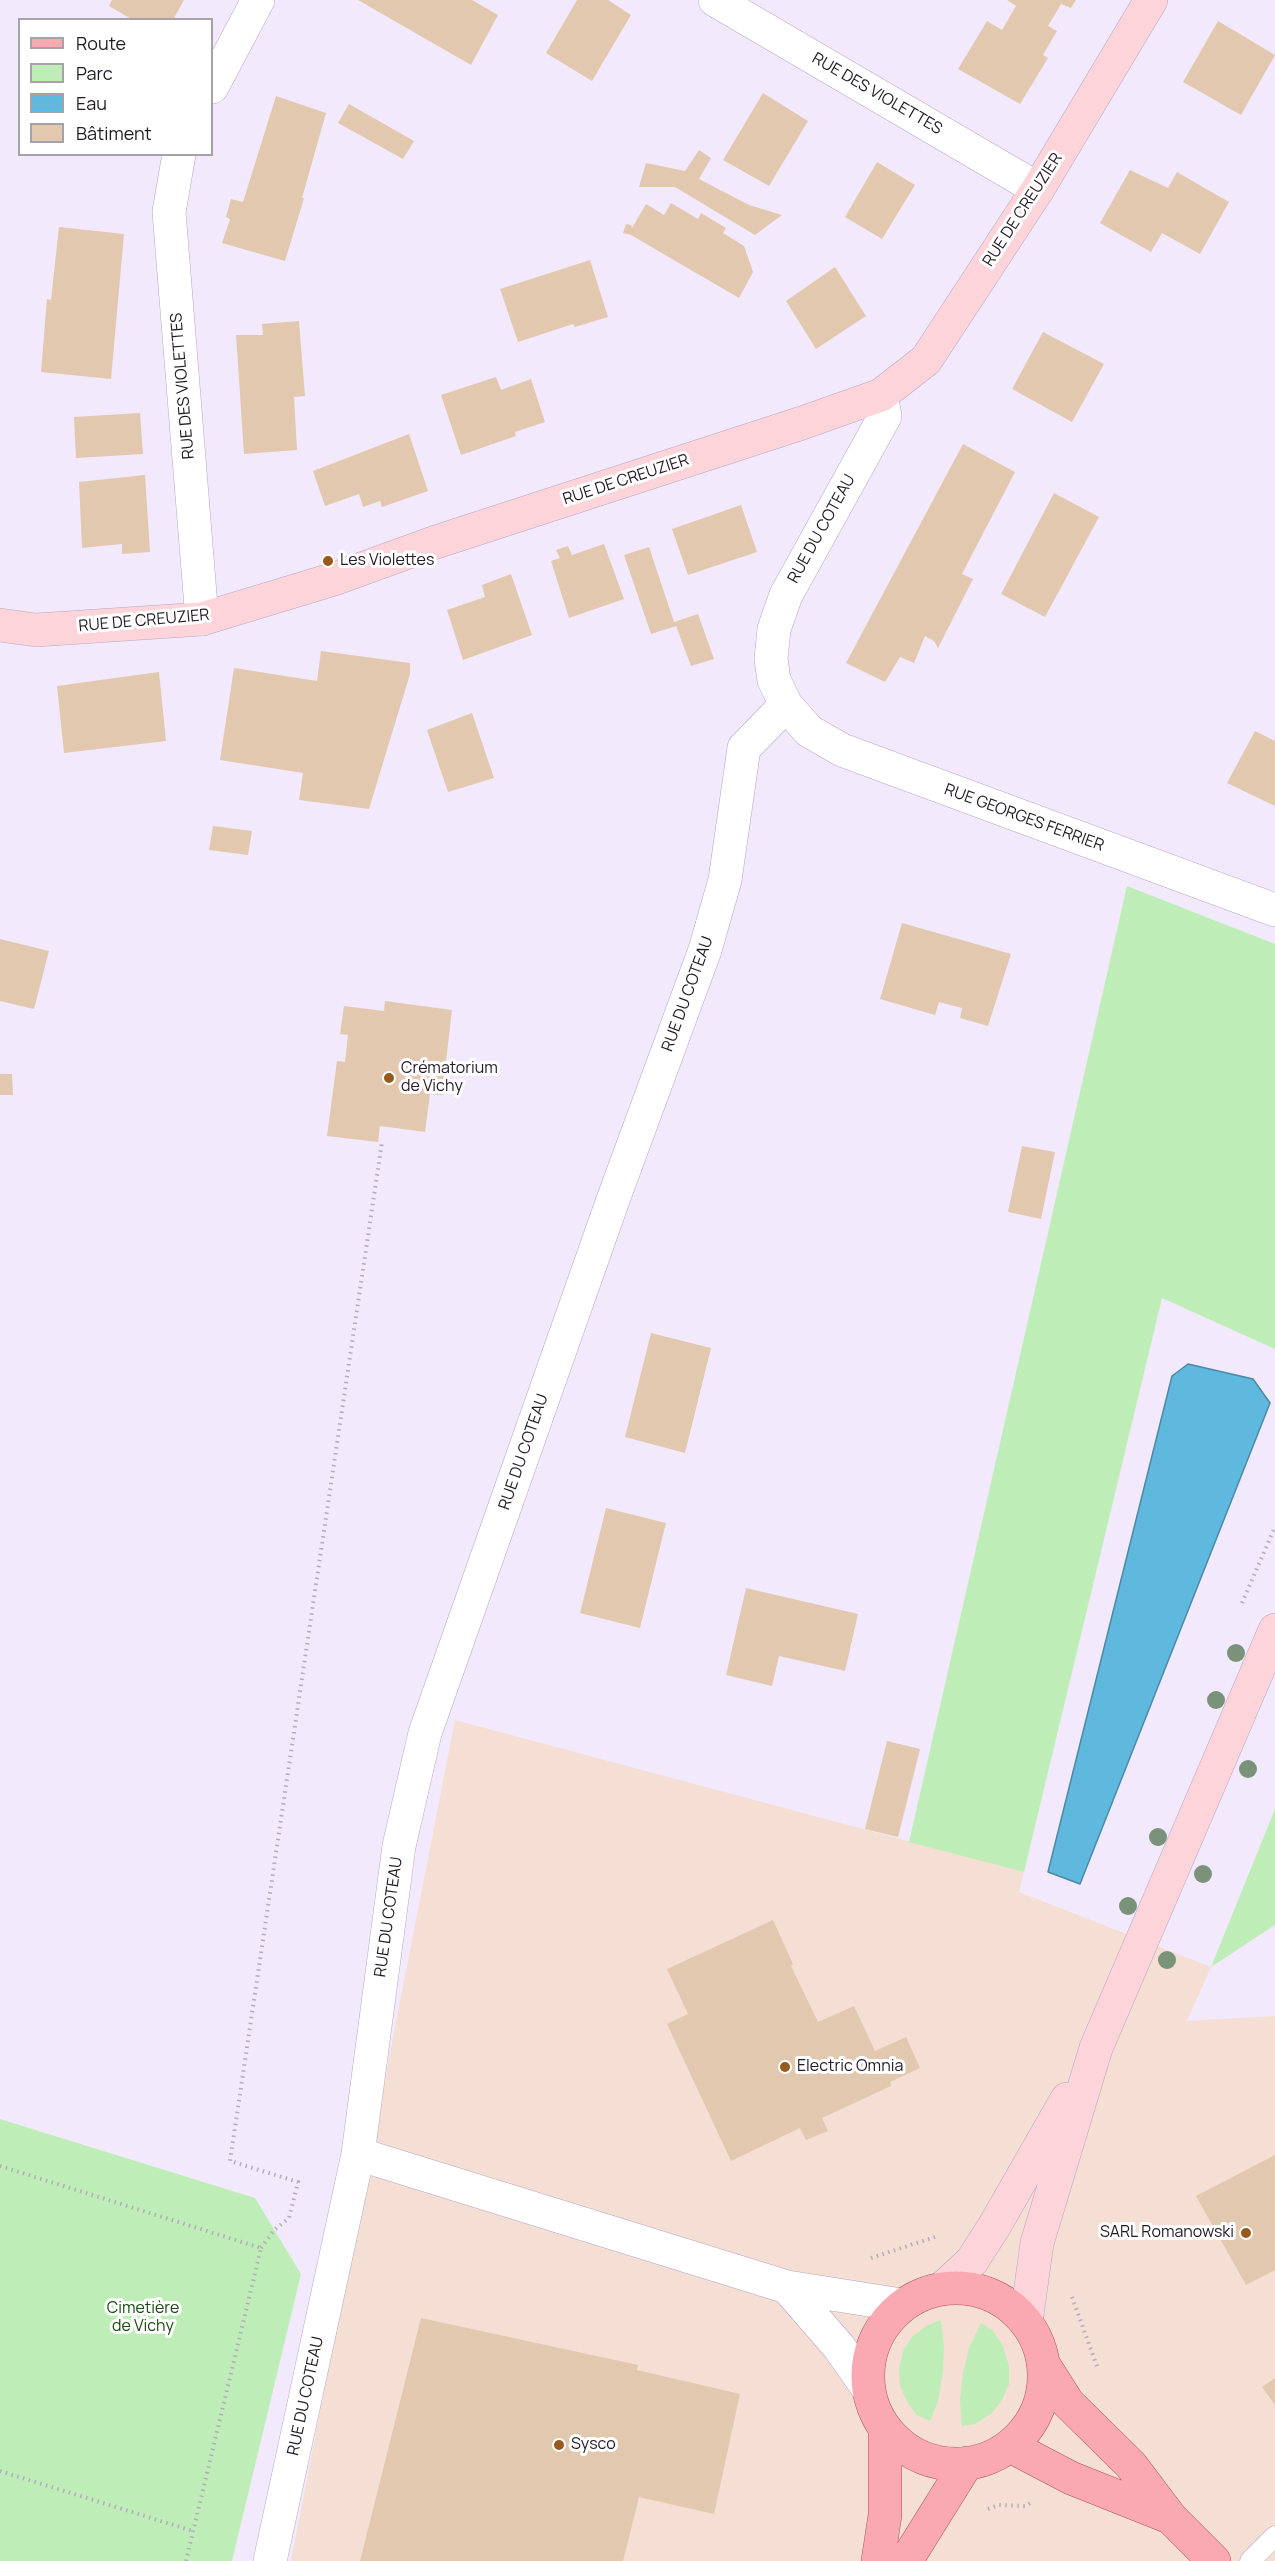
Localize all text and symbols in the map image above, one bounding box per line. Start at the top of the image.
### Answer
legend [18,18,213,156]
text: Route [76,31,126,55]
street label: RUE DES VIOLETTES [809,49,945,139]
text: Parc [76,61,113,85]
text: Eau [76,91,107,115]
text: Bâtiment [76,121,152,145]
street label: RUE DE CREUZIER [979,150,1067,270]
street label: RUE DES VIOLETTES [167,312,199,460]
street label: RUE DE CREUZIER [561,451,691,509]
street label: RUE DU COTEAU [784,471,860,587]
place label: Les Violettes [340,551,434,571]
marker: Les Violettes [321,554,335,568]
street label: RUE DE CREUZIER [78,606,210,636]
street label: RUE GEORGES FERRIER [942,780,1106,856]
street label: RUE DU COTEAU [658,934,718,1054]
place label: Crématorium de Vichy [401,1059,498,1097]
marker: Crématorium de Vichy [382,1071,396,1085]
street label: RUE DU COTEAU [495,1392,553,1512]
street label: RUE DU COTEAU [371,1856,407,1978]
place label: Electric Omnia [797,2057,903,2077]
marker: Electric Omnia [778,2060,792,2074]
place label: SARL Romanowski [1100,2223,1234,2243]
marker: SARL Romanowski [1239,2226,1253,2240]
park label: Cimetière de Vichy [107,2299,179,2337]
street label: RUE DU COTEAU [284,2335,328,2457]
place label: Sysco [571,2435,616,2455]
marker: Sysco [552,2438,566,2452]

